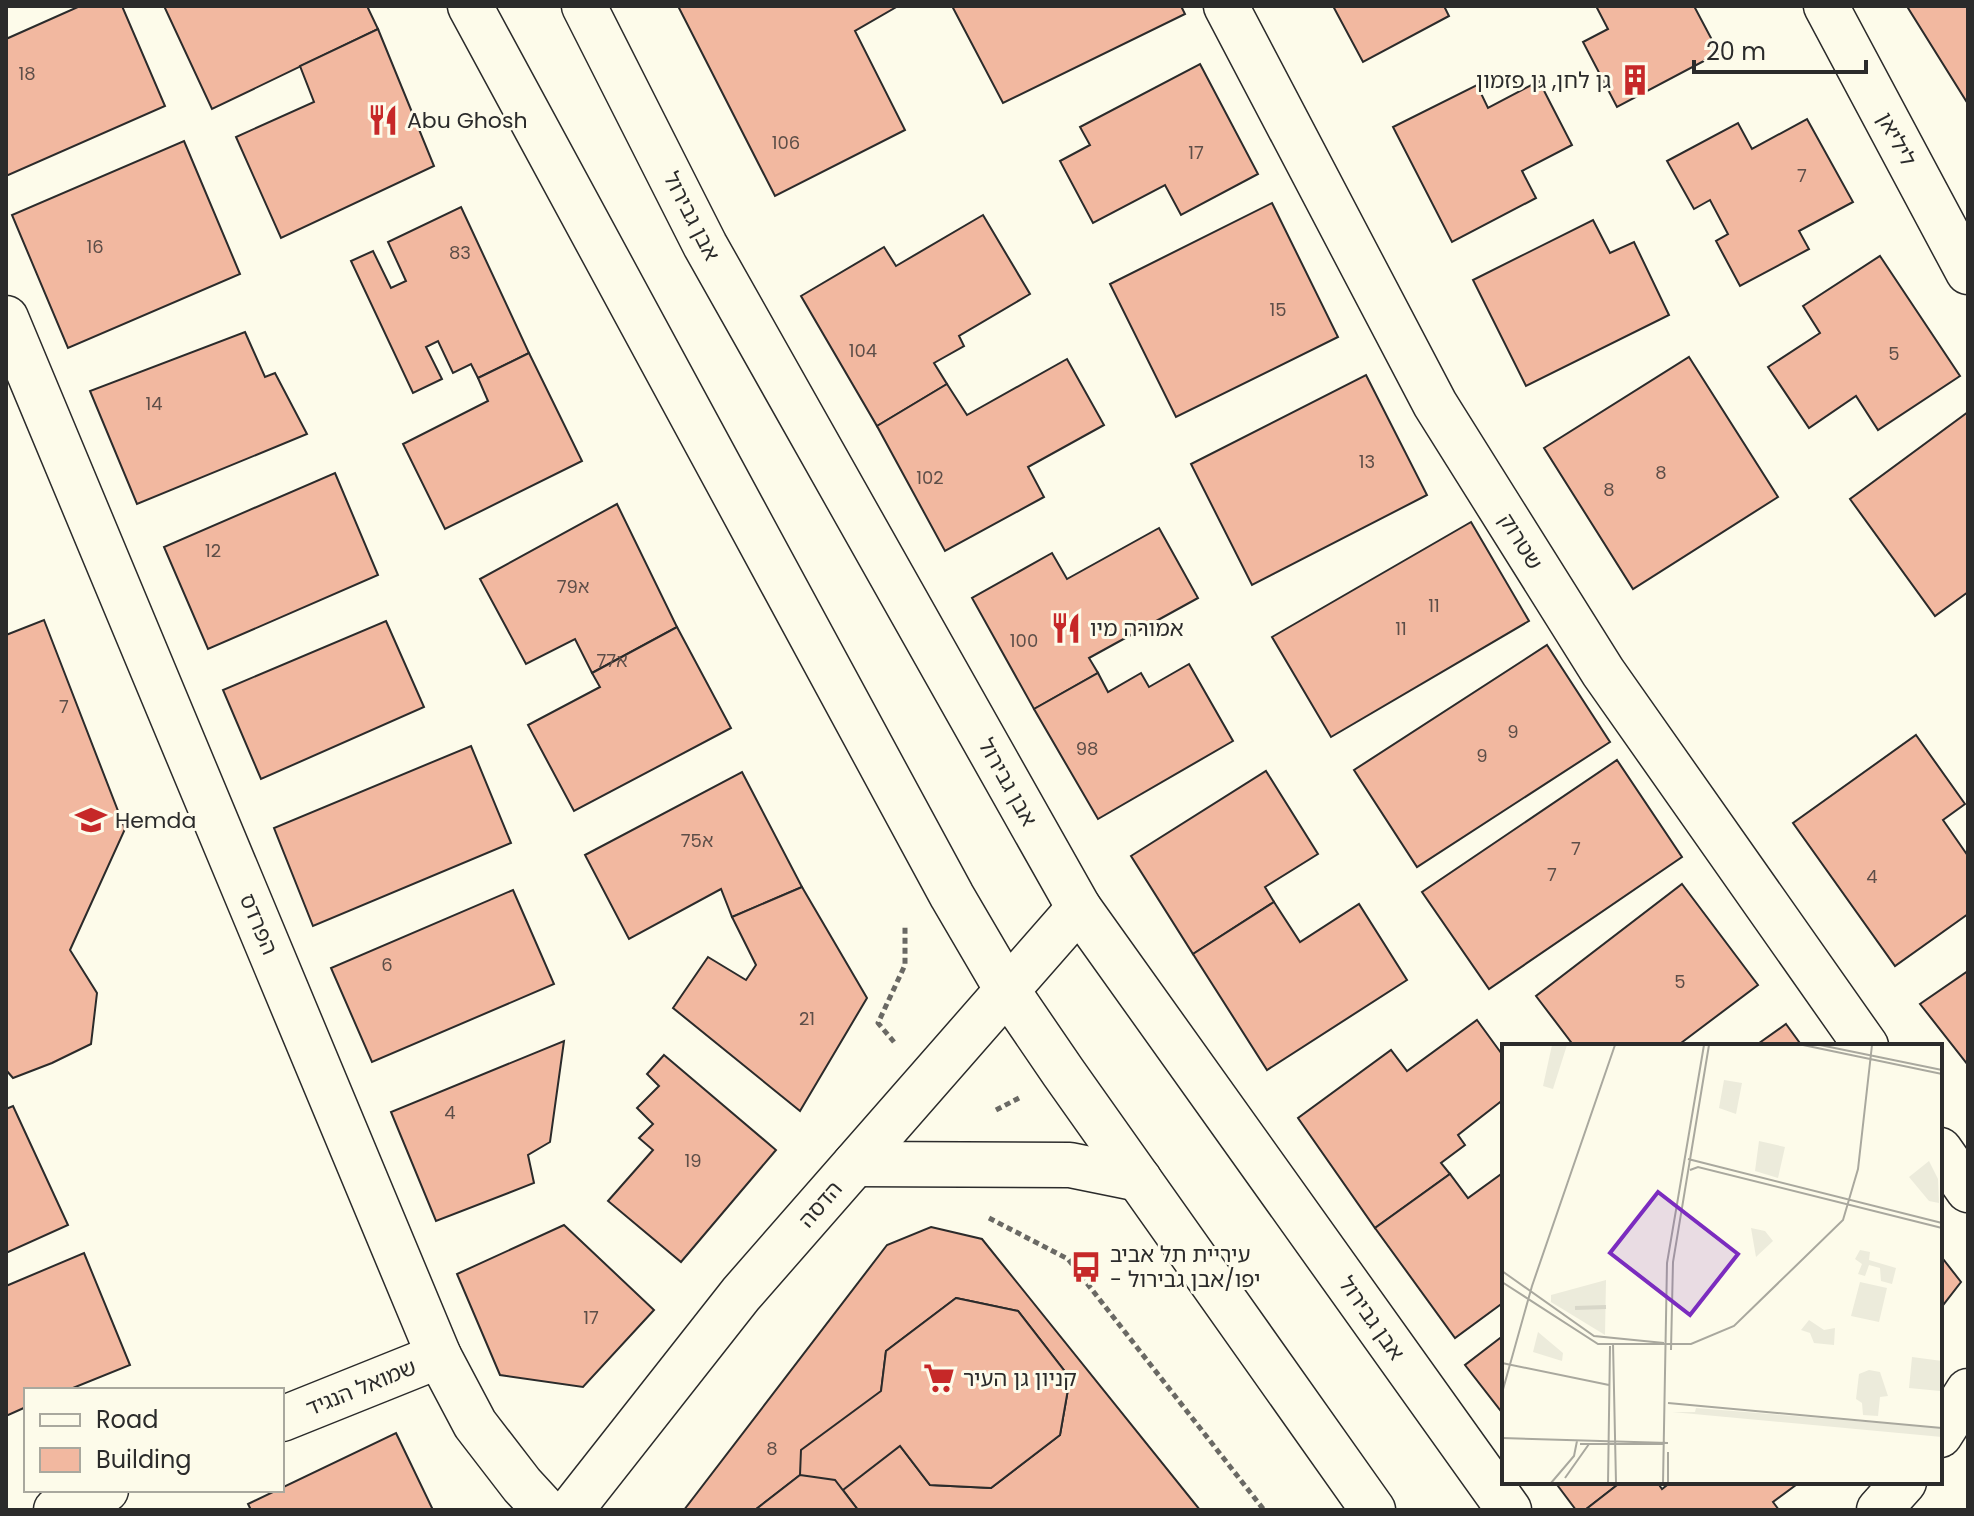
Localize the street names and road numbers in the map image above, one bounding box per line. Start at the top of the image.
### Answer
street label: ליליאן [1869,107,1924,172]
street label: אבן גבירול [656,166,727,266]
street label: שטרוק [1491,507,1550,576]
street label: אבן גבירול [971,733,1044,832]
street label: הפרדס [232,889,285,960]
street label: הדסה [791,1174,849,1234]
street label: אבן גבירול [1331,1270,1412,1367]
street label: שמואל הנגיד [301,1351,421,1424]

